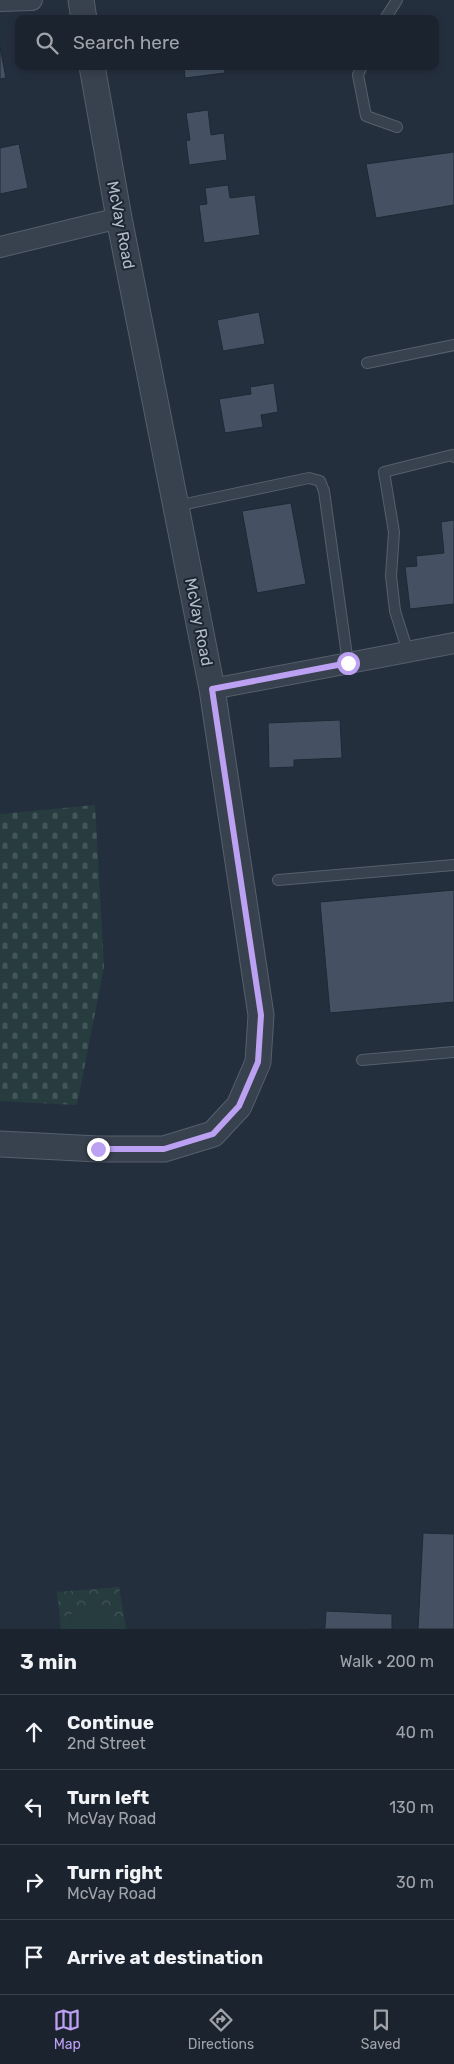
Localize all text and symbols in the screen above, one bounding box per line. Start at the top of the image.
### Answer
search box [15,15,439,70]
icon: search [33,29,61,57]
text: Search here [73,31,180,54]
street label: McVay Road [103,179,139,271]
street label: McVay Road [181,576,217,668]
route start [337,652,360,675]
route end [87,1138,110,1161]
text: 3 min [20,1649,77,1674]
text: Walk · 200 m [340,1652,434,1671]
text: Continue [67,1711,154,1734]
icon: ahead [20,1718,48,1746]
text: 40 m [396,1723,434,1742]
text: 2nd Street [67,1734,146,1753]
text: Turn left [67,1786,149,1809]
icon: left [20,1793,48,1821]
text: 130 m [389,1798,434,1817]
text: McVay Road [67,1809,156,1828]
text: Turn right [67,1861,162,1884]
icon: right [20,1868,48,1896]
text: 30 m [396,1873,434,1892]
text: McVay Road [67,1884,156,1903]
icon: arrive [20,1943,48,1971]
text: Arrive at destination [67,1946,263,1969]
tab: Map [53,2006,81,2053]
tab: Directions [188,2006,254,2053]
tab: Saved [361,2006,401,2053]

